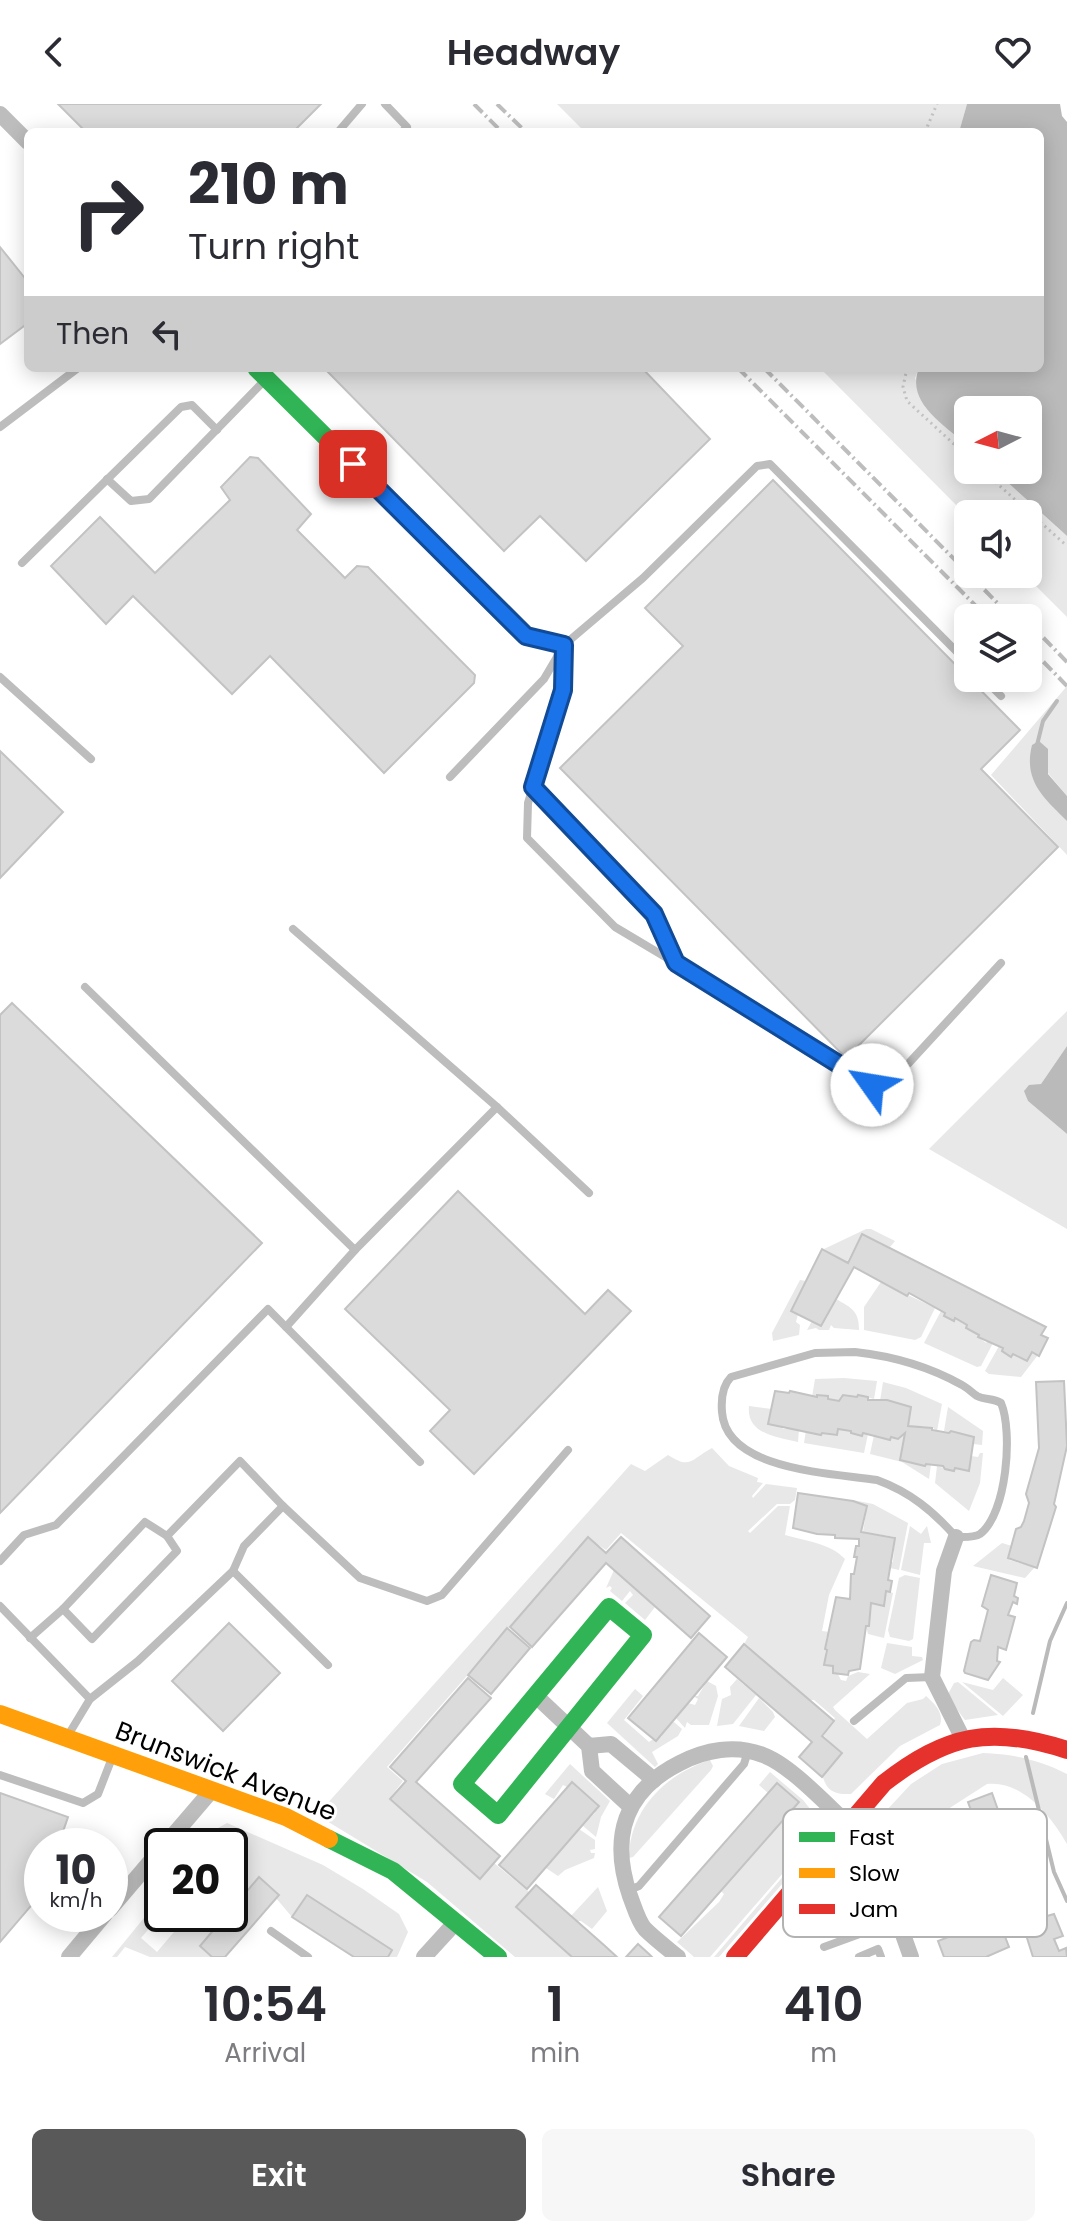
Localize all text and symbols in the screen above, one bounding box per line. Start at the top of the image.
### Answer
text: Headway [447,27,620,78]
icon: back [32,30,76,74]
icon: heart [991,30,1035,74]
text: 210 m [188,145,349,224]
icon: right [56,160,160,264]
text: Turn right [188,221,359,272]
text: Then [56,312,129,355]
icon: left [145,312,189,356]
north arrow [954,396,1042,484]
map controls [954,396,1042,692]
pin [319,430,387,498]
icon: arrive [331,442,375,486]
button: sound [954,500,1042,588]
button: layers [954,604,1042,692]
position arrow [830,1043,914,1127]
street label: Brunswick Avenue [110,1712,342,1830]
legend [783,1809,1047,1937]
text: Fast [849,1822,894,1853]
speed limit sign: 20 [144,1828,248,1932]
text: 10 [55,1842,97,1898]
text: Slow [849,1858,899,1889]
text: km/h [49,1886,103,1914]
text: Jam [849,1894,898,1925]
text: 10:54 [203,1971,327,2038]
text: 1 [547,1971,564,2038]
text: 410 [784,1971,864,2038]
text: Arrival [224,2035,306,2071]
text: min [530,2035,580,2071]
text: m [810,2035,837,2071]
button: Exit [32,2129,526,2221]
button: Share [542,2129,1035,2221]

